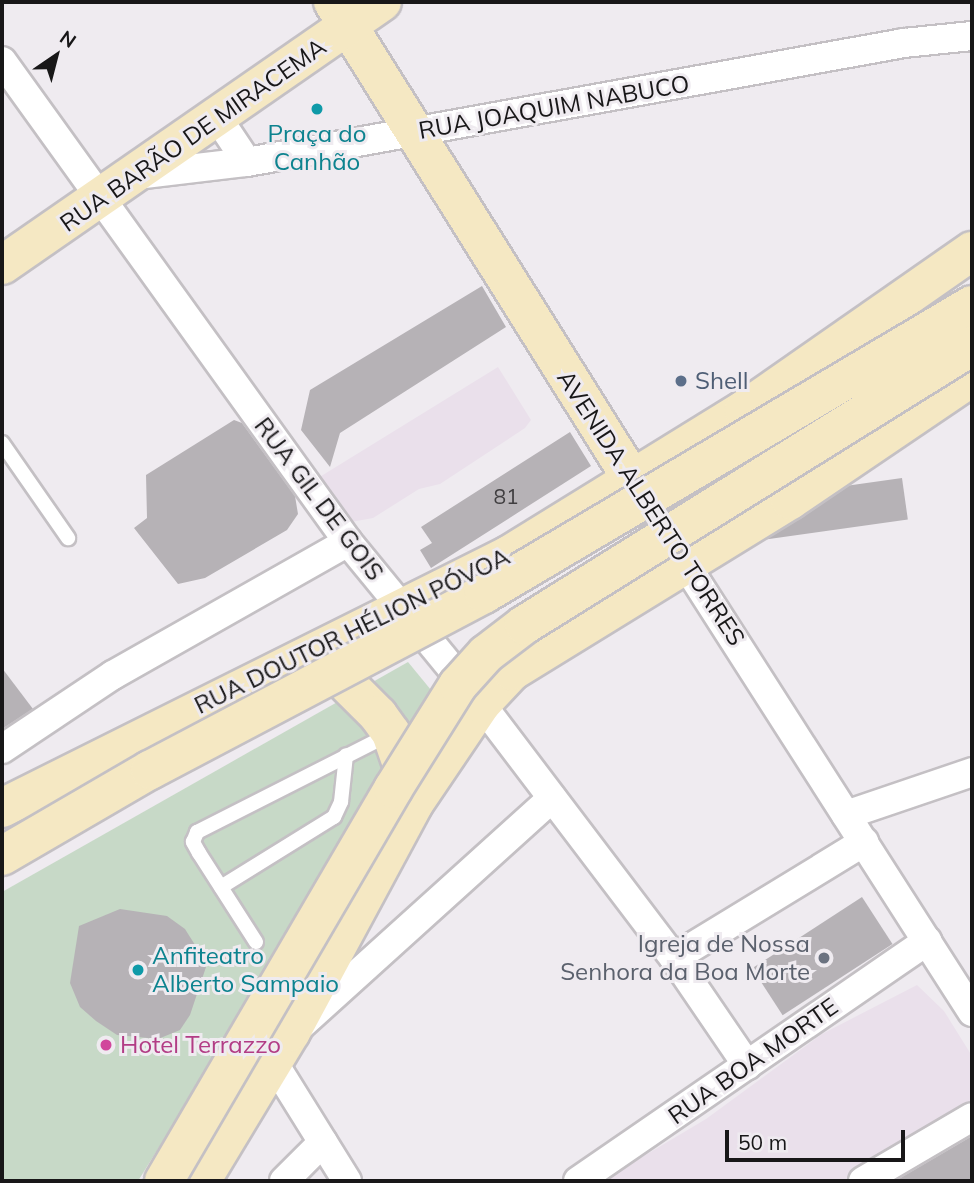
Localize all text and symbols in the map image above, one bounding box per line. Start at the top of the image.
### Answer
north arrow [21,21,91,91]
text: N [55,25,81,53]
street label: RUA BARÃO DE MIRACEMA [55,32,331,238]
street label: RUA JOAQUIM NABUCO [416,69,692,145]
marker: Praça do Canhão [309,101,325,117]
place label: Praça do Canhão [268,120,366,176]
street label: AVENIDA ALBERTO TORRES [551,365,751,651]
place label: Shell [695,367,748,395]
marker: Shell [673,373,689,389]
street label: RUA GIL DE GOIS [248,412,390,586]
house number: 81 [493,483,519,509]
street label: RUA DOUTOR HÉLION PÓVOA [190,542,514,720]
place label: Igreja de Nossa Senhora da Boa Morte [560,930,810,986]
place label: Anfiteatro Alberto Sampaio [152,942,339,998]
marker: Igreja de Nossa Senhora da Boa Morte [816,950,832,966]
marker: Anfiteatro Alberto Sampaio [130,962,146,978]
street label: RUA BOA MORTE [663,992,843,1130]
place label: Hotel Terrazzo [120,1031,281,1059]
marker: Hotel Terrazzo [98,1037,114,1053]
scale bar [729,1116,909,1160]
text: 50 m [738,1129,787,1155]

